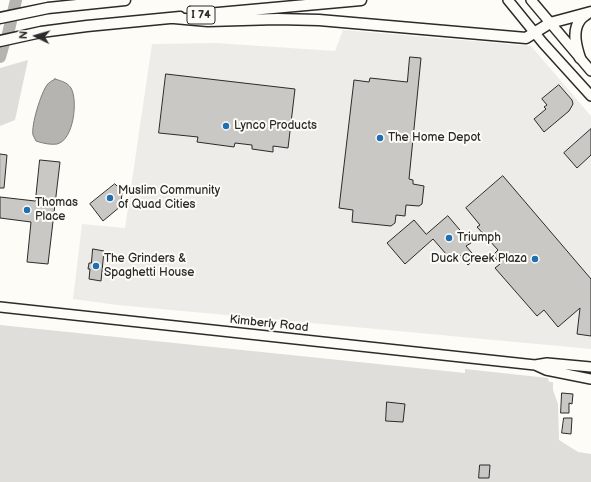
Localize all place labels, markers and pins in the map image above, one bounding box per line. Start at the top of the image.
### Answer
place label: Lynco Products [234,119,317,133]
marker: Lynco Products [221,121,231,131]
place label: The Home Depot [388,131,481,145]
marker: The Home Depot [375,133,385,143]
place label: Muslim Community of Quad Cities [118,184,220,212]
marker: Muslim Community of Quad Cities [105,193,115,203]
place label: Thomas Place [35,196,78,224]
marker: Thomas Place [22,205,32,215]
place label: Triumph [457,231,501,245]
marker: Triumph [444,233,454,243]
place label: The Grinders & Spaghetti House [104,252,194,280]
place label: Duck Creek Plaza [431,252,527,266]
marker: Duck Creek Plaza [530,254,540,264]
marker: The Grinders & Spaghetti House [91,261,101,271]

